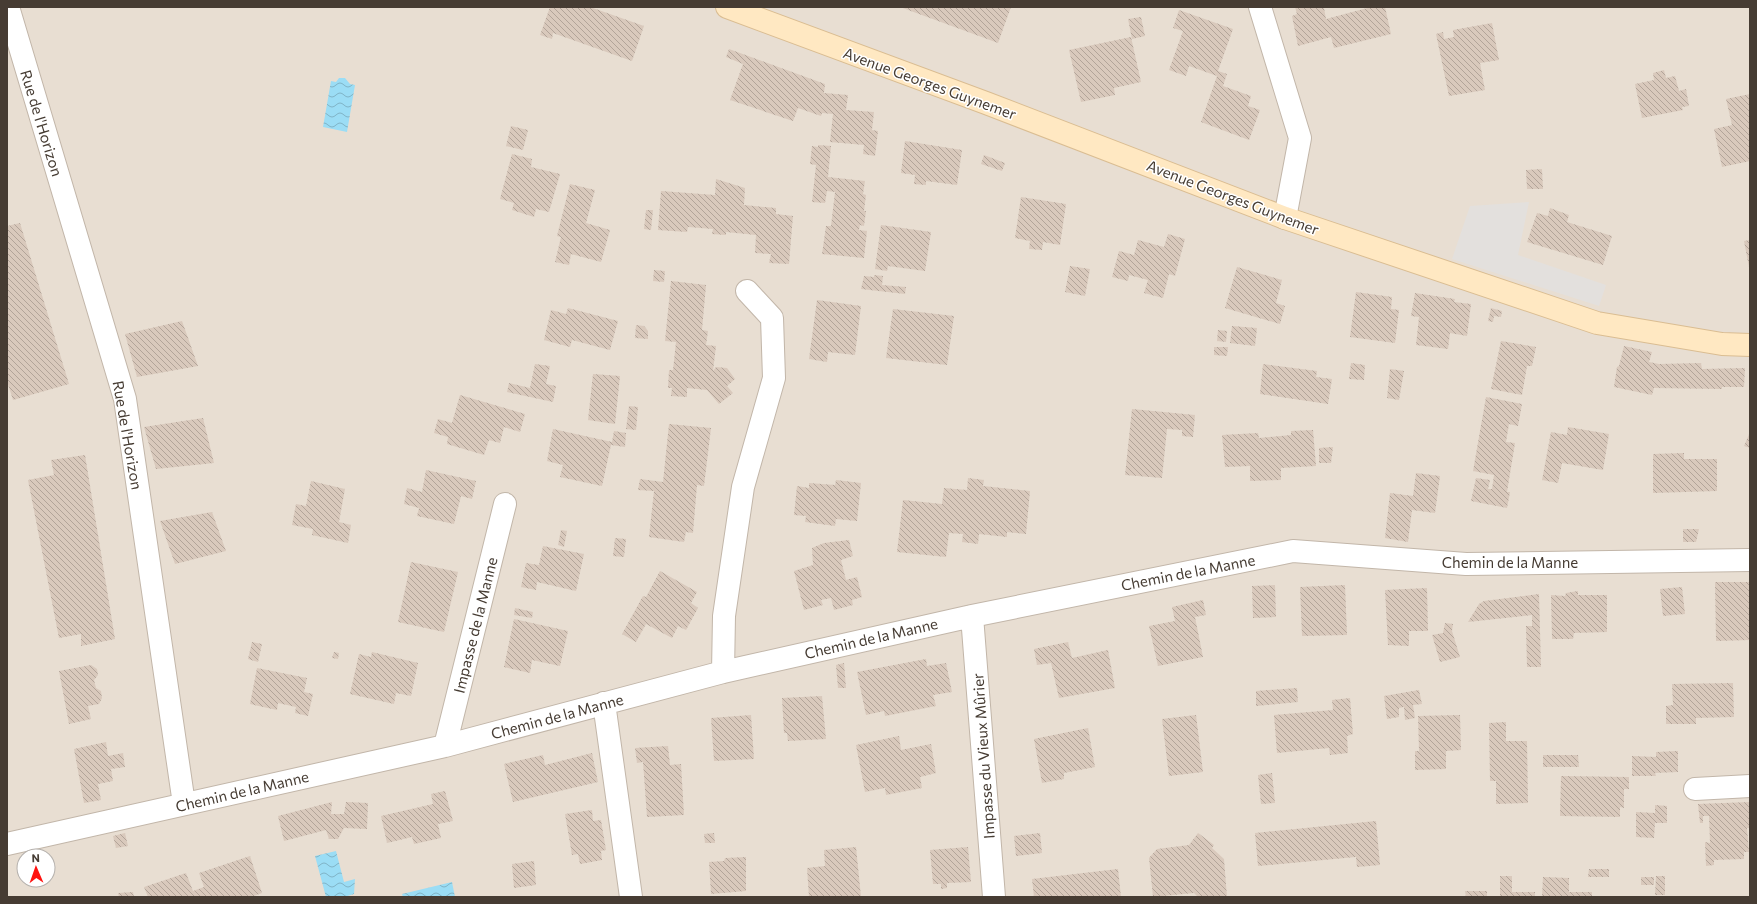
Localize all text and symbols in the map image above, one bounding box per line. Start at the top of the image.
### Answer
street label: Avenue Georges Guynemer [841,43,1019,123]
street label: Rue de l'Horizon [17,68,67,178]
street label: Avenue Georges Guynemer [1144,156,1322,238]
street label: Rue de l'Horizon [110,379,146,491]
street label: Chemin de la Manne [1119,550,1257,594]
street label: Chemin de la Manne [1442,553,1578,571]
street label: Impasse de la Manne [449,555,501,695]
street label: Chemin de la Manne [803,614,940,662]
street label: Impasse du Vieux Mûrier [968,673,998,839]
street label: Chemin de la Manne [489,690,625,742]
street label: Chemin de la Manne [174,767,311,815]
north arrow [16,848,56,888]
text: N [31,851,40,864]

